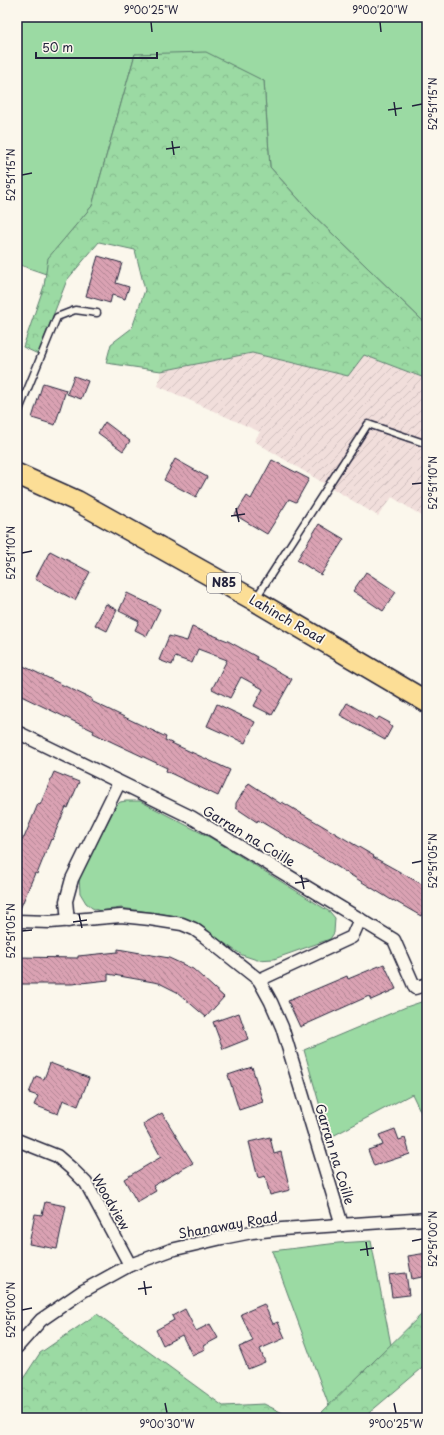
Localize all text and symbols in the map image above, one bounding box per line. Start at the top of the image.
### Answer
text: 9°00'25"W [124,2,179,17]
text: 9°00'20"W [352,2,409,17]
scale bar [36,34,157,60]
text: 50 m [42,38,73,56]
text: 52°51'15"N [425,77,440,131]
text: 52°51'15"N [3,148,18,202]
text: 52°51'10"N [425,456,440,510]
text: 52°51'10"N [3,526,18,580]
road number: N85 [207,573,241,593]
street label: Lahinch Road [246,589,328,648]
street label: Garran na Coille [199,800,299,871]
text: 52°51'05"N [425,833,440,889]
text: 52°51'05"N [3,903,18,959]
street label: Garran na Coille [311,1101,360,1207]
street label: Woodview [88,1170,135,1233]
street label: Shanaway Road [177,1206,279,1243]
text: 52°51'00"N [425,1211,440,1267]
text: 52°51'00"N [3,1282,18,1338]
text: 9°00'30"W [139,1416,195,1431]
text: 9°00'25"W [369,1416,424,1431]

